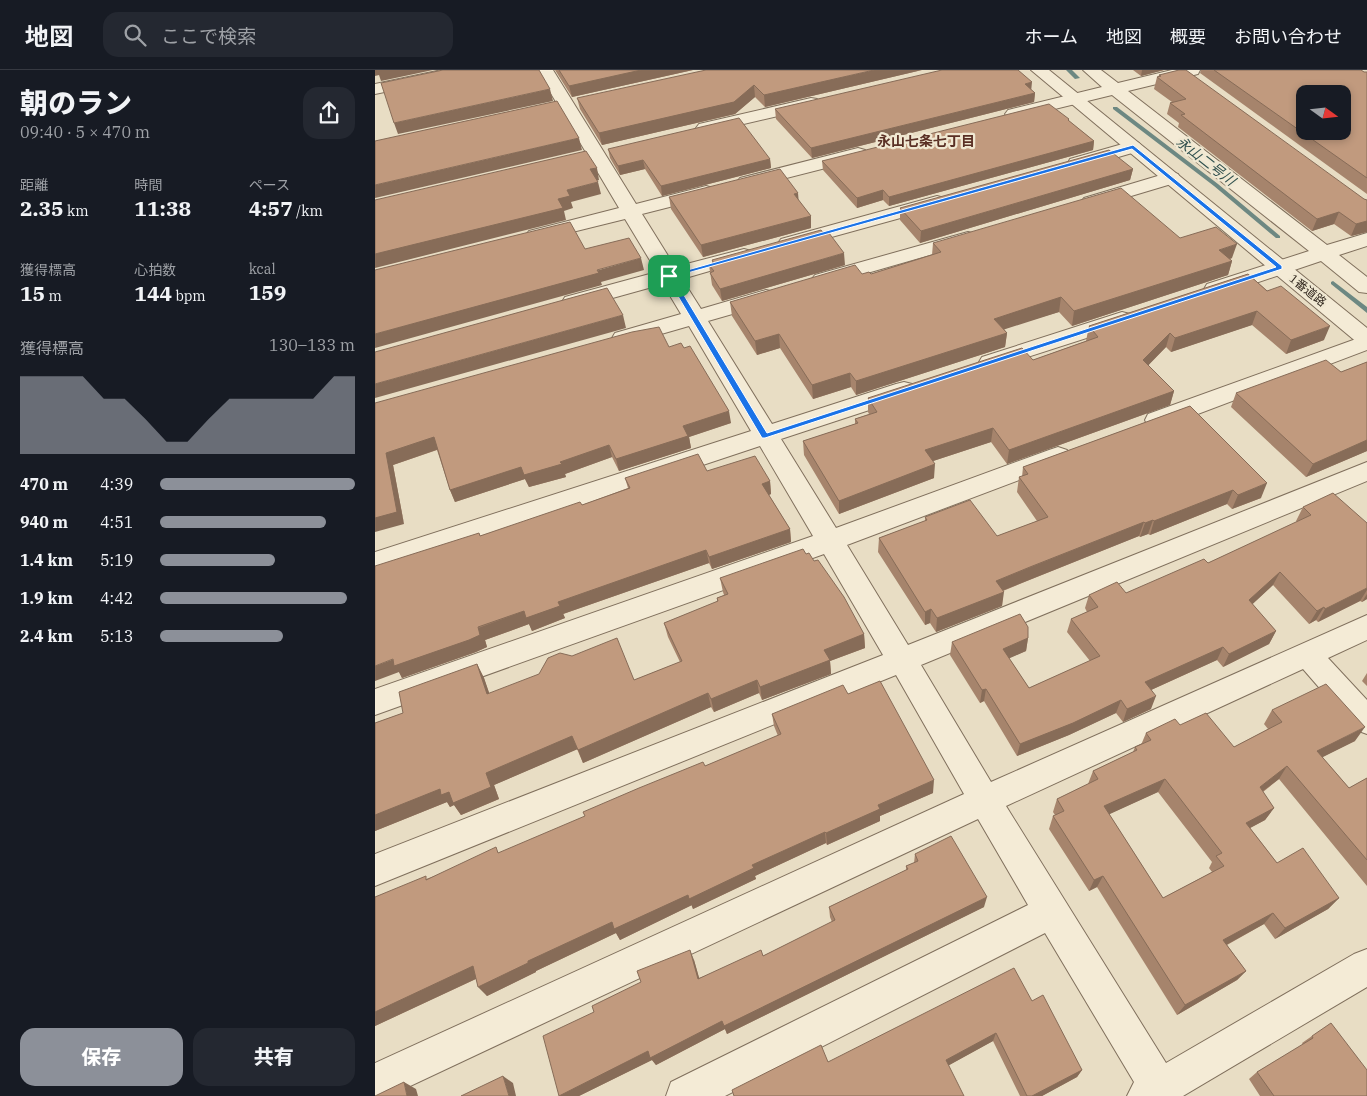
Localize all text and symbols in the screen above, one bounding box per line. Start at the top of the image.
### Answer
search box [103,12,453,57]
text: 地図 [25,20,73,52]
icon: search [121,21,149,49]
text: ここで検索 [161,24,256,48]
text: ホーム [1025,25,1078,48]
text: 地図 [1106,25,1142,48]
text: 概要 [1170,25,1206,48]
text: お問い合わせ [1234,25,1342,48]
text: 朝のラン [20,84,132,121]
north arrow [1296,85,1351,140]
map controls [1296,85,1351,140]
button: share [303,87,355,139]
text: 09:40 · 5 × 470 m [20,122,150,142]
district label: 永山七条七丁目 [877,132,975,150]
water label: 永山二号川 [1173,132,1241,191]
text: 距離 [20,176,48,194]
text: 時間 [134,176,162,194]
text: ペース [249,176,290,194]
text: 2.35 [20,194,64,222]
text: 11:38 [134,194,191,222]
text: 4:57 [249,194,293,222]
text: km [64,202,89,220]
text: /km [293,202,323,220]
pin [648,255,690,297]
text: kcal [249,260,276,278]
text: 獲得標高 [20,261,76,279]
text: 心拍数 [134,261,176,279]
icon: arrive [655,262,683,290]
street label: 1番道路 [1286,271,1330,309]
text: 159 [249,278,286,306]
text: 15 [20,279,45,307]
text: 144 [134,279,172,307]
text: m [45,287,62,305]
text: bpm [172,287,206,305]
text: 130–133 m [269,335,355,355]
text: 獲得標高 [20,338,84,358]
text: 470 m [20,474,68,494]
text: 4:39 [100,474,133,494]
text: 940 m [20,512,68,532]
text: 4:51 [100,512,133,532]
text: 1.4 km [20,550,73,570]
text: 5:19 [100,550,133,570]
text: 1.9 km [20,588,73,608]
text: 4:42 [100,588,133,608]
text: 2.4 km [20,626,73,646]
text: 5:13 [100,626,133,646]
button: 保存 [20,1028,183,1086]
button: 共有 [193,1028,355,1086]

